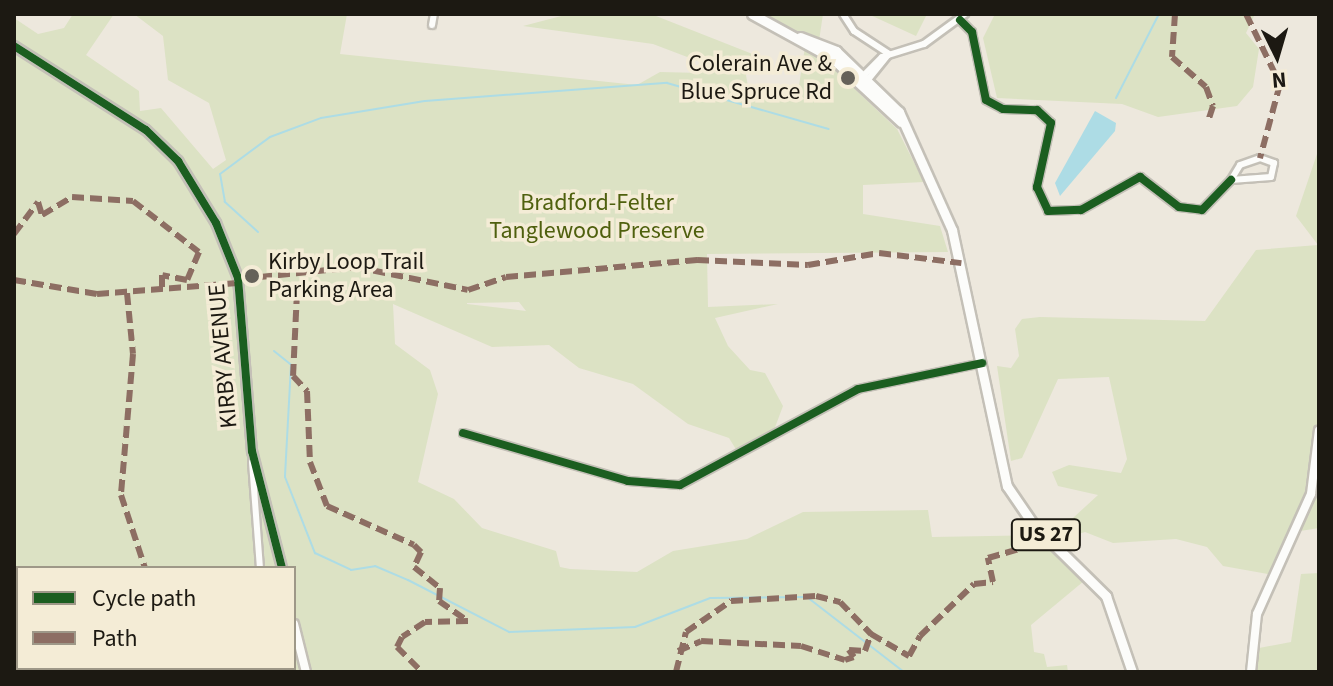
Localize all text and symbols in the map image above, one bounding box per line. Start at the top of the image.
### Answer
north arrow [1237,16,1317,96]
place label: Colerain Ave & Blue Spruce Rd [681,50,832,106]
text: N [1270,63,1288,96]
marker: Colerain Ave & Blue Spruce Rd [839,69,857,87]
park label: Bradford-Felter Tanglewood Preserve [489,189,705,245]
place label: Kirby Loop Trail Parking Area [268,248,424,304]
marker: Kirby Loop Trail Parking Area [243,267,261,285]
street label: KIRBY AVENUE [202,282,244,430]
road number: US 27 [1010,517,1082,553]
legend [16,566,296,670]
text: Cycle path [92,581,196,616]
text: Path [92,621,138,656]

